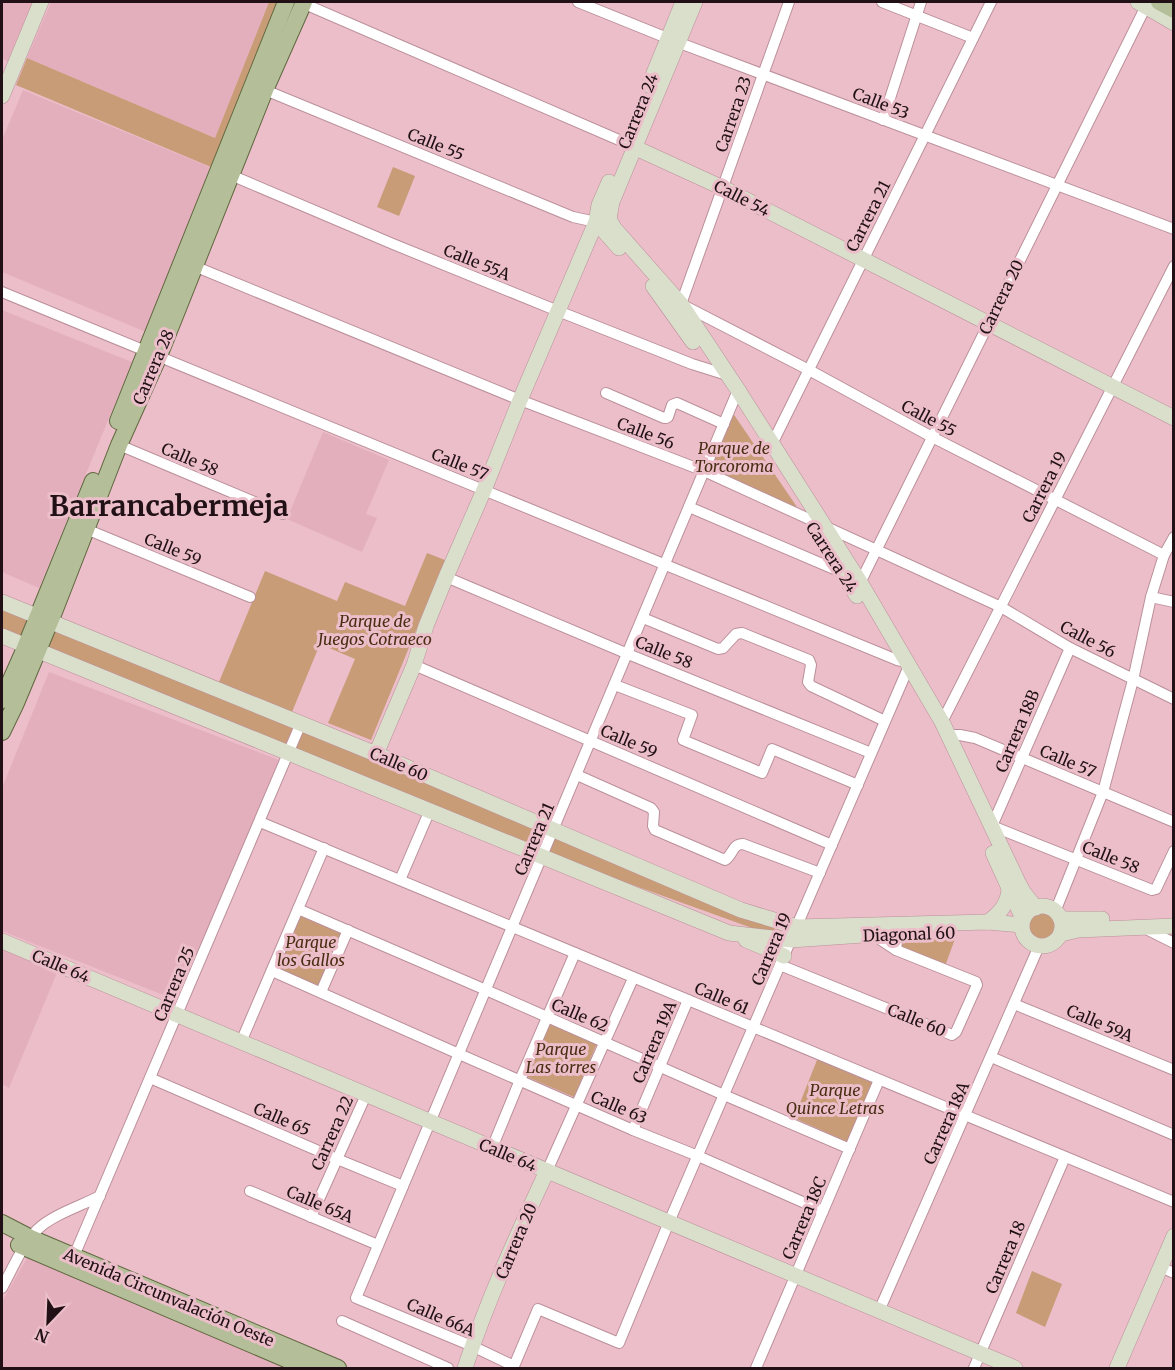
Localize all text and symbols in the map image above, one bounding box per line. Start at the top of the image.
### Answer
street label: Carrera 24 [614,70,662,152]
street label: Carrera 23 [711,73,755,155]
street label: Calle 53 [850,83,912,123]
street label: Calle 55 [405,124,467,164]
street label: Calle 54 [711,175,773,221]
street label: Carrera 21 [842,177,894,255]
street label: Calle 55A [441,240,514,285]
street label: Carrera 20 [974,256,1028,338]
street label: Carrera 28 [128,326,178,408]
street label: Calle 55 [898,395,960,441]
street label: Calle 56 [614,413,678,453]
street label: Calle 58 [159,438,221,480]
park label: Parque de Torcoroma [695,438,773,476]
street label: Calle 57 [429,444,491,484]
street label: Carrera 19 [1018,448,1070,526]
district label: Barrancabermeja [49,488,289,524]
street label: Carrera 24 [802,518,862,596]
street label: Calle 59 [142,529,204,569]
park label: Parque de Juegos Cotraeco [316,611,432,649]
street label: Calle 56 [1057,616,1119,662]
street label: Calle 58 [633,632,695,672]
street label: Carrera 18B [991,686,1043,775]
street label: Calle 59 [598,720,660,762]
street label: Calle 57 [1037,740,1099,782]
street label: Calle 60 [367,743,431,785]
street label: Carrera 21 [510,800,558,878]
street label: Calle 58 [1080,837,1142,877]
street label: Carrera 19 [747,910,795,988]
street label: Diagonal 60 [862,922,956,946]
park label: Parque los Gallos [277,932,345,970]
street label: Carrera 25 [149,944,199,1024]
street label: Calle 64 [29,945,93,987]
street label: Calle 61 [692,978,752,1018]
street label: Calle 62 [549,994,611,1036]
street label: Carrera 19A [628,997,681,1086]
street label: Calle 60 [885,999,949,1041]
street label: Calle 59A [1064,1000,1137,1046]
park label: Parque Las torres [526,1039,597,1077]
street label: Carrera 18A [919,1078,973,1167]
park label: Parque Quince Letras [786,1080,885,1118]
street label: Calle 63 [588,1086,650,1128]
street label: Carrera 22 [307,1093,357,1173]
street label: Calle 65 [251,1098,313,1140]
street label: Calle 64 [476,1134,540,1176]
street label: Carrera 18C [778,1174,830,1262]
street label: Calle 65A [284,1181,357,1227]
street label: Carrera 20 [491,1200,541,1282]
street label: Carrera 18 [981,1218,1029,1296]
street label: Avenida Circunvalación Oeste [60,1243,277,1350]
north arrow [18,1292,78,1352]
street label: Calle 66A [404,1294,479,1341]
text: N [32,1324,52,1347]

